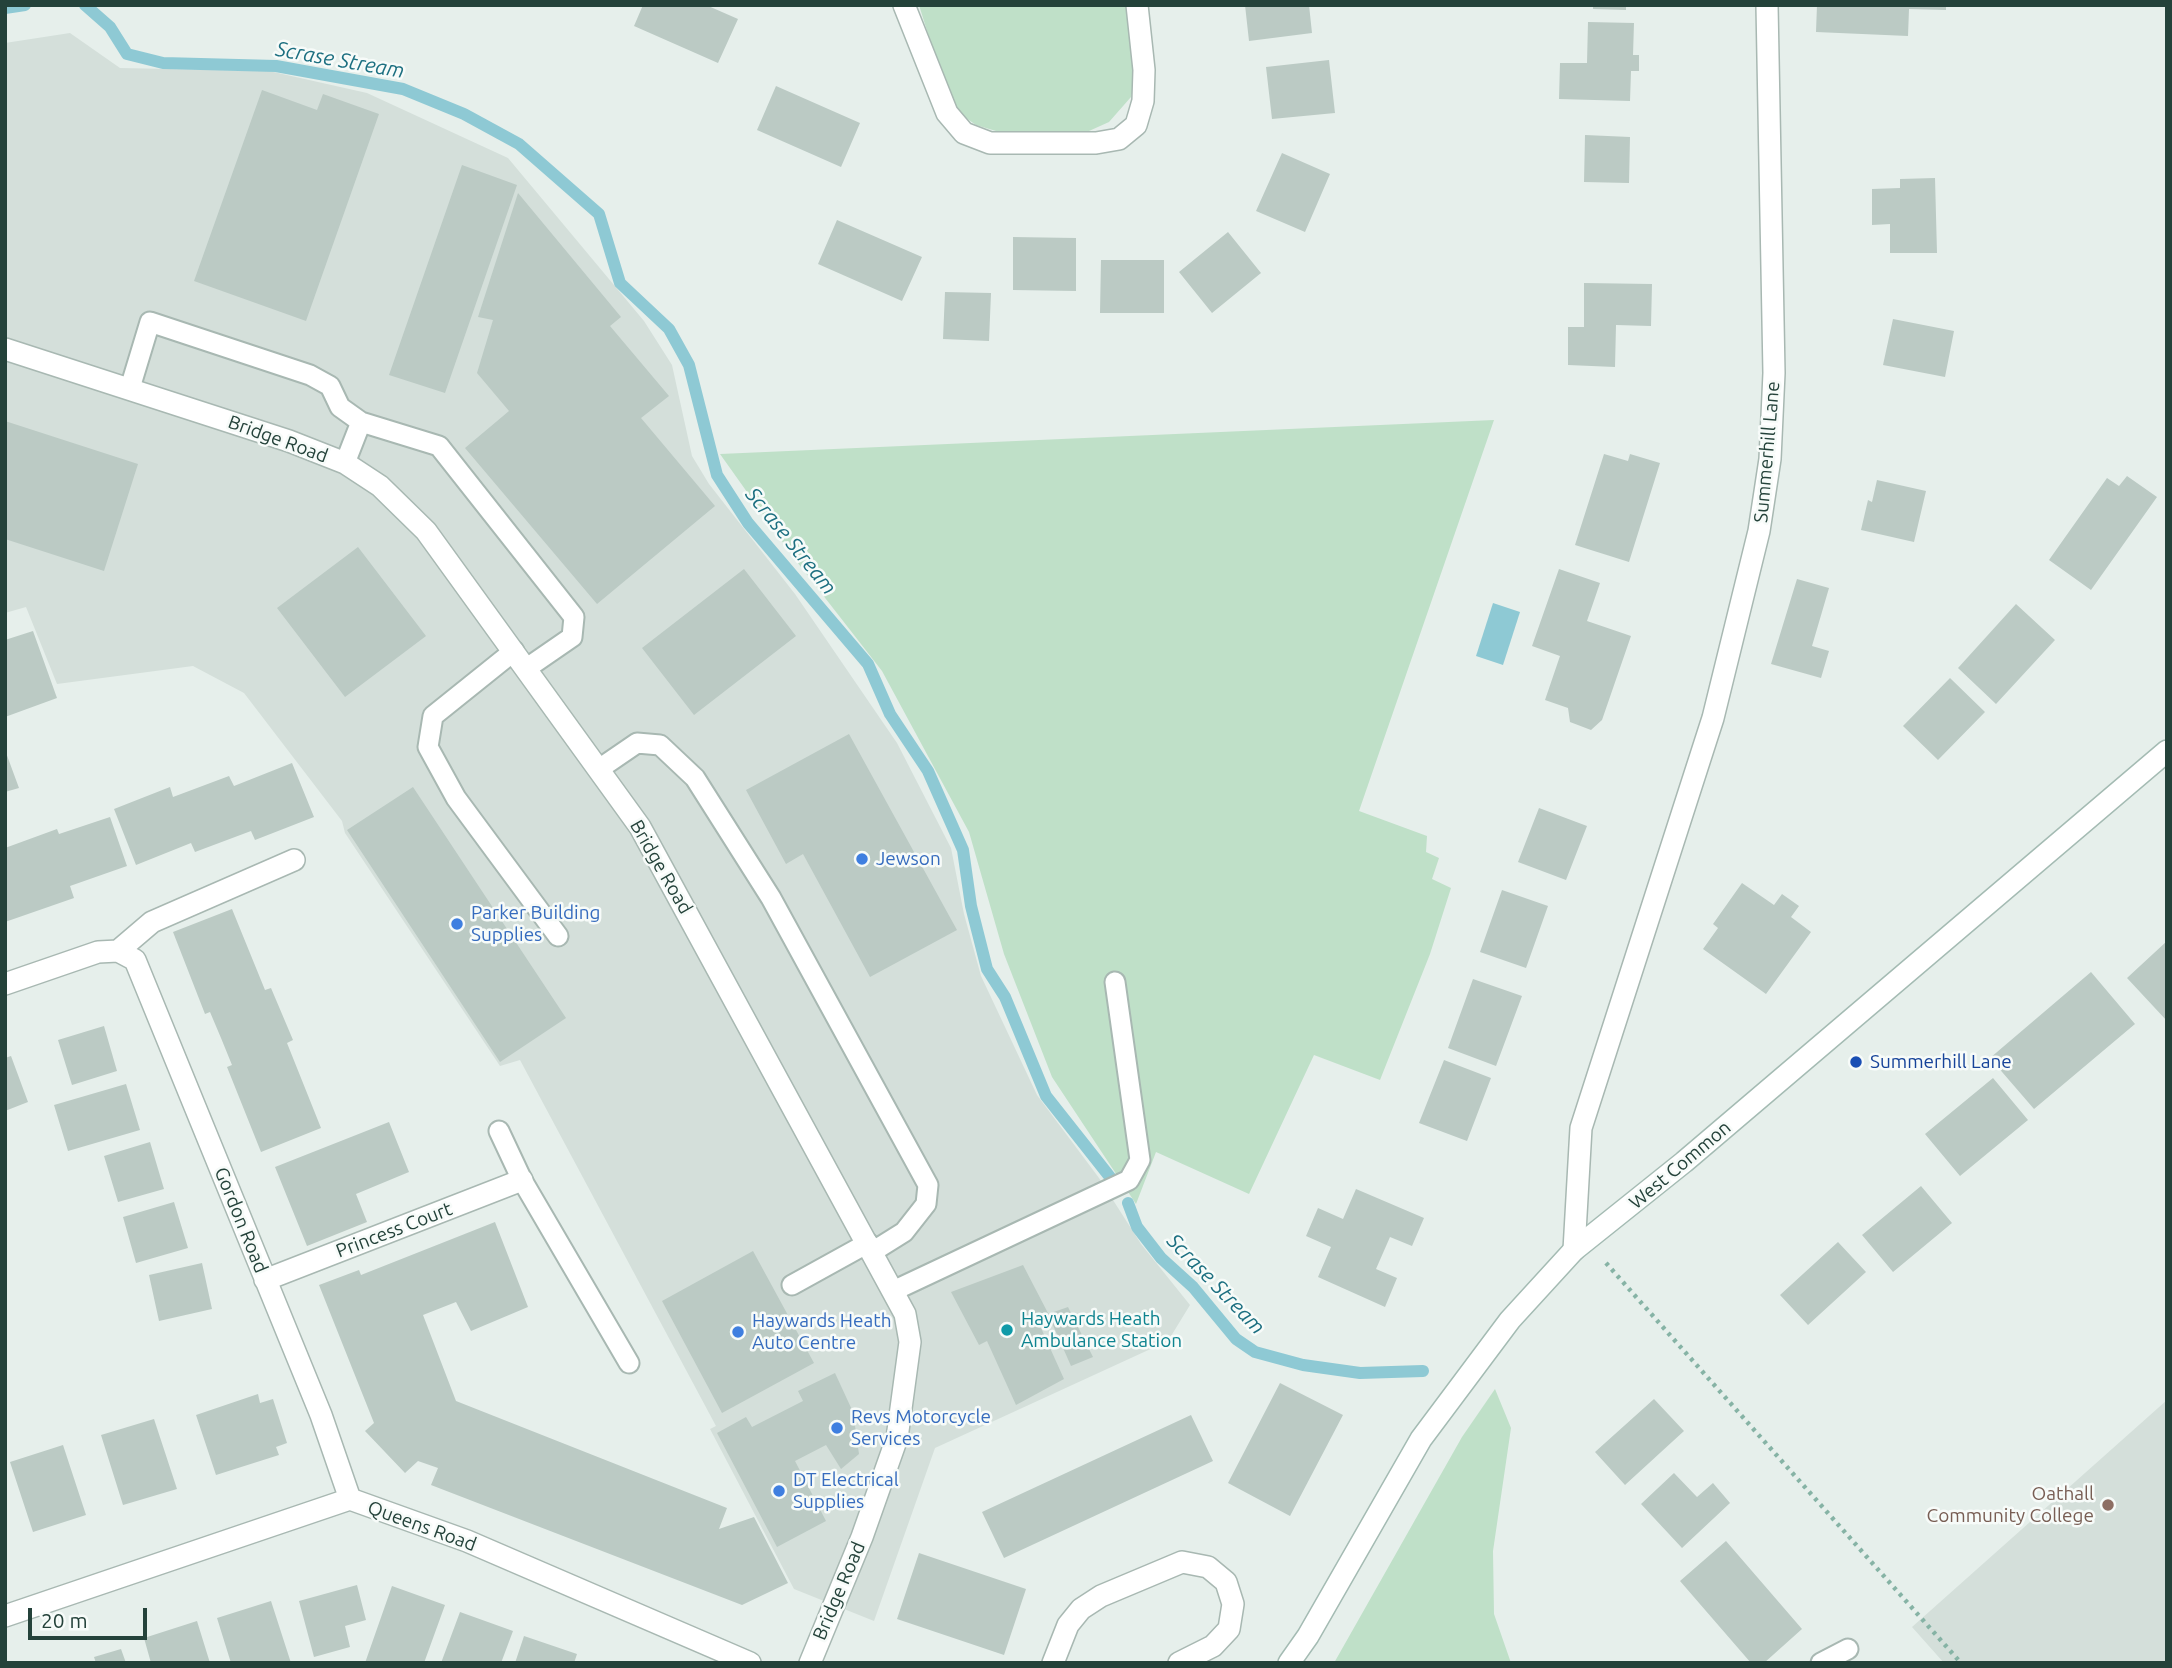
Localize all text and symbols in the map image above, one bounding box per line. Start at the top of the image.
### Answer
water label: Scrase Stream [274,36,406,84]
street label: Summerhill Lane [1749,380,1785,524]
street label: Bridge Road [225,410,331,468]
water label: Scrase Stream [740,482,842,600]
street label: Bridge Road [625,816,697,918]
place label: Jewson [876,848,941,870]
marker: Jewson [854,851,870,867]
place label: Parker Building Supplies [471,902,600,946]
marker: Parker Building Supplies [449,916,465,932]
place label: Summerhill Lane [1870,1051,2012,1073]
marker: Summerhill Lane [1848,1054,1864,1070]
street label: West Common [1625,1116,1735,1214]
street label: Gordon Road [209,1164,273,1276]
street label: Princess Court [333,1197,455,1263]
water label: Scrase Stream [1162,1228,1270,1340]
place label: Haywards Heath Ambulance Station [1021,1308,1182,1352]
place label: Haywards Heath Auto Centre [752,1310,892,1354]
marker: Haywards Heath Ambulance Station [999,1322,1015,1338]
marker: Haywards Heath Auto Centre [730,1324,746,1340]
place label: Revs Motorcycle Services [851,1406,991,1450]
marker: Revs Motorcycle Services [829,1420,845,1436]
place label: DT Electrical Supplies [793,1469,899,1513]
marker: DT Electrical Supplies [771,1483,787,1499]
place label: Oathall Community College [1927,1483,2094,1527]
street label: Queens Road [365,1496,479,1556]
marker: Oathall Community College [2100,1497,2116,1513]
street label: Bridge Road [808,1538,870,1644]
scale bar [32,1594,150,1638]
text: 20 m [41,1608,88,1632]

